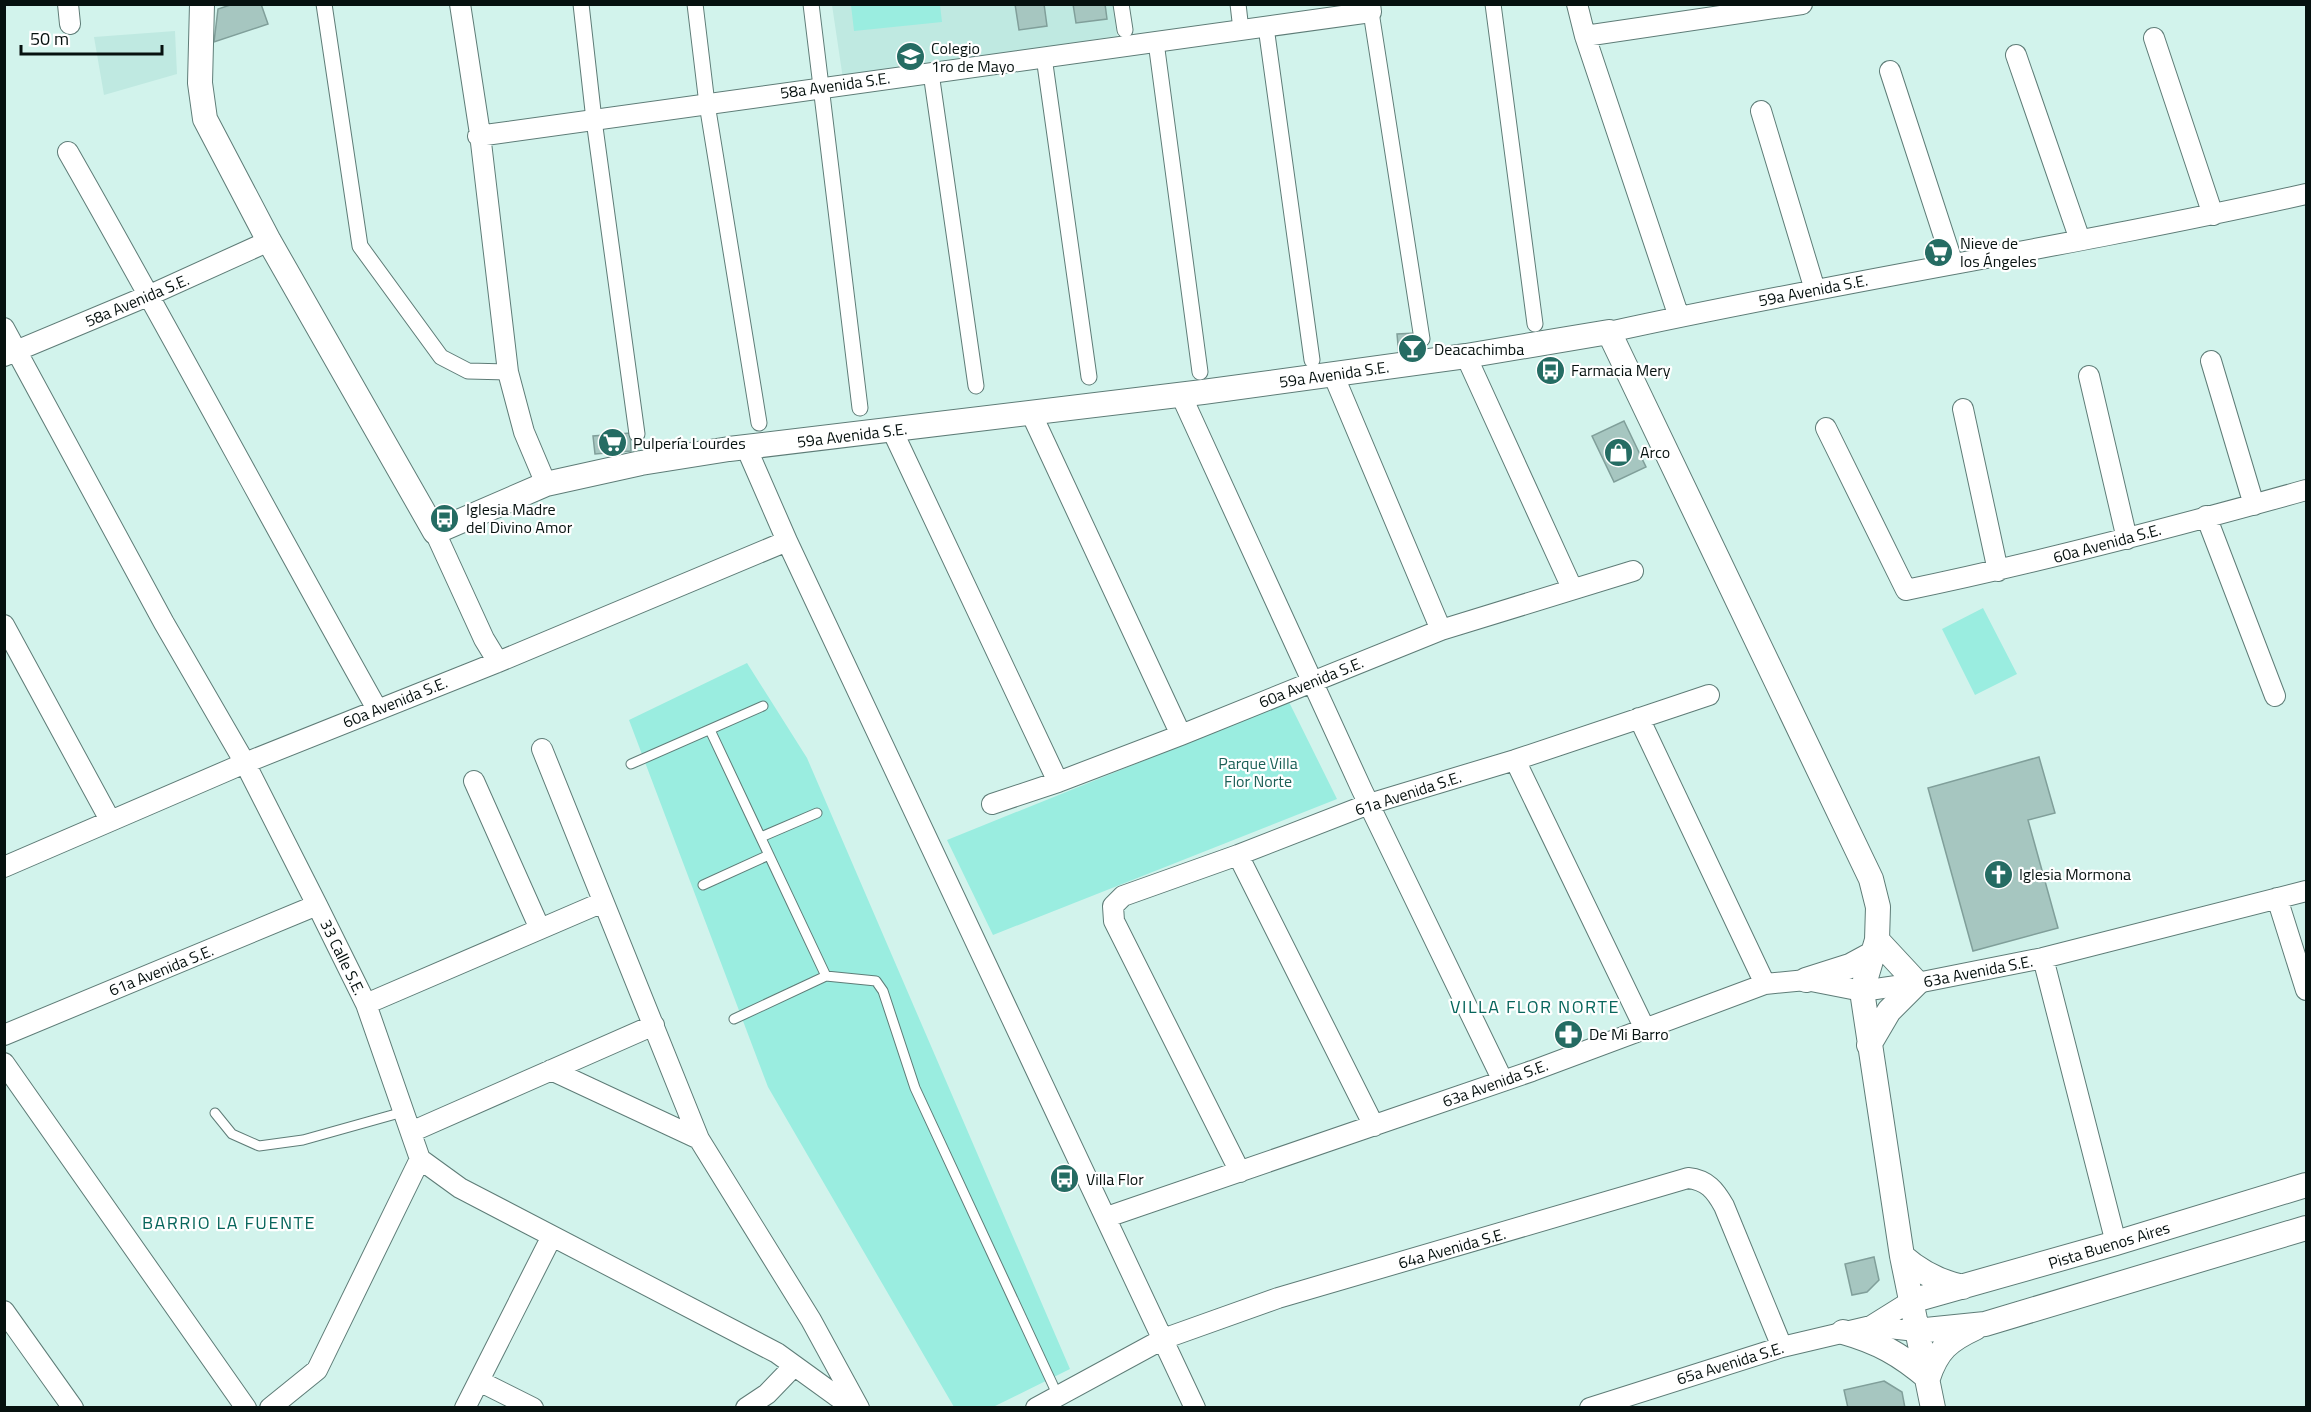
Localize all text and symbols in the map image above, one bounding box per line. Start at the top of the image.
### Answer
scale bar [21,18,162,56]
text: 50 m [30,25,69,52]
place label: Colegio 1ro de Mayo [931,36,1015,78]
school or university icon: Colegio 1ro de Mayo [894,41,926,73]
street label: 58a Avenida S.E. [778,65,892,105]
place label: Nieve de los Ángeles [1960,231,2037,273]
supermarket icon: Nieve de los Ángeles [1923,236,1955,268]
street label: 58a Avenida S.E. [81,267,193,333]
street label: 59a Avenida S.E. [1756,268,1870,312]
bar icon: Deacachimba [1397,333,1429,365]
place label: Deacachimba [1434,337,1524,361]
street label: 59a Avenida S.E. [1277,354,1391,394]
bus stop icon: Farmacia Mery [1534,354,1566,386]
place label: Farmacia Mery [1571,358,1671,382]
street label: 59a Avenida S.E. [796,416,908,454]
supermarket icon: Pulpería Lourdes [596,427,628,459]
place label: Pulpería Lourdes [633,431,746,455]
shop icon: Arco [1603,436,1635,468]
place label: Arco [1640,440,1670,464]
place label: Iglesia Madre del Divino Amor [466,497,573,539]
bus stop icon: Iglesia Madre del Divino Amor [429,502,461,534]
street label: 60a Avenida S.E. [2050,517,2164,569]
street label: 60a Avenida S.E. [1255,650,1367,714]
street label: 60a Avenida S.E. [339,670,451,734]
park label: Parque Villa Flor Norte [1218,751,1298,793]
street label: 61a Avenida S.E. [1352,764,1464,822]
church icon: Iglesia Mormona [1982,858,2014,890]
place label: Iglesia Mormona [2019,862,2131,886]
street label: 33 Calle S.E. [314,915,372,999]
street label: 61a Avenida S.E. [105,938,217,1002]
street label: 63a Avenida S.E. [1921,949,2035,993]
district label: VILLA FLOR NORTE [1450,993,1620,1020]
pharmacy icon: De Mi Barro [1552,1018,1584,1050]
place label: De Mi Barro [1589,1022,1669,1046]
street label: 63a Avenida S.E. [1439,1053,1551,1113]
bus stop icon: Villa Flor [1049,1163,1081,1195]
place label: Villa Flor [1086,1167,1144,1191]
district label: BARRIO LA FUENTE [142,1209,316,1236]
street label: Pista Buenos Aires [2045,1215,2173,1275]
street label: 64a Avenida S.E. [1395,1221,1509,1275]
street label: 65a Avenida S.E. [1673,1335,1787,1391]

